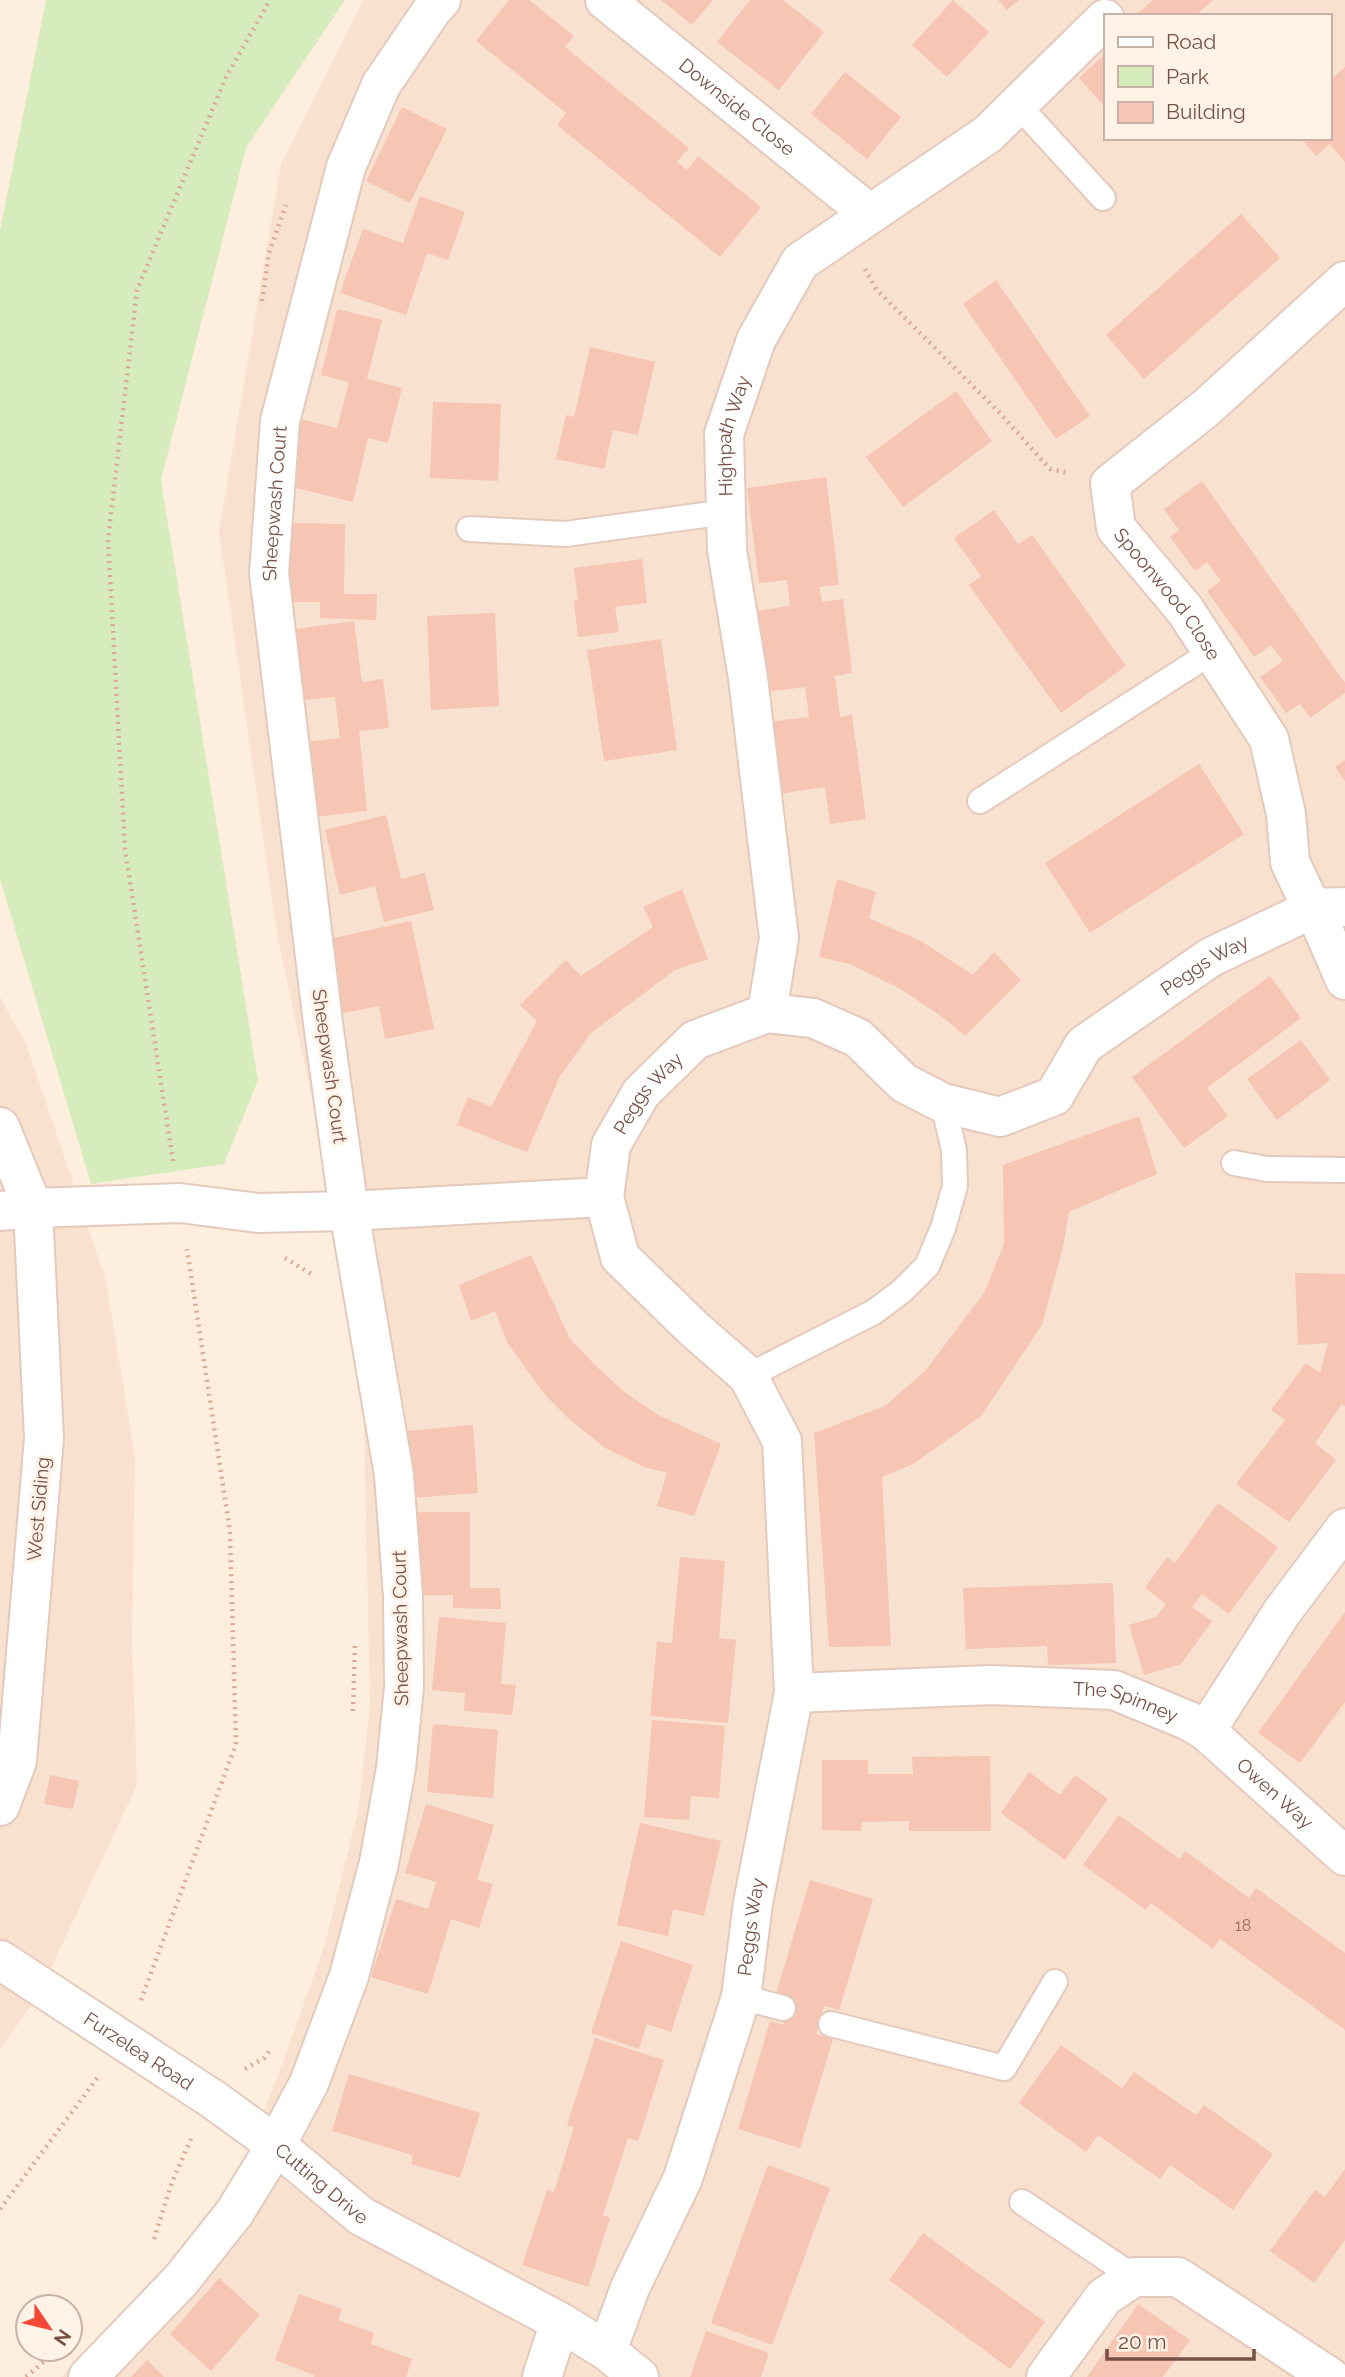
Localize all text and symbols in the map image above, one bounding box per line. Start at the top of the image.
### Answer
legend [1104,14,1331,140]
text: Road [1166,29,1216,54]
street label: Downside Close [675,54,799,160]
text: Park [1166,64,1209,89]
text: Building [1166,99,1246,124]
street label: Highpath Way [713,372,754,497]
street label: Sheepwash Court [258,424,291,582]
street label: Spoonwood Close [1110,523,1225,664]
street label: Peggs Way [1156,930,1252,1000]
street label: Sheepwash Court [308,987,352,1145]
street label: Peggs Way [609,1048,687,1138]
street label: West Siding [22,1456,54,1562]
street label: Sheepwash Court [388,1549,412,1706]
street label: The Spinney [1073,1677,1181,1726]
street label: Owen Way [1232,1753,1318,1833]
street label: Peggs Way [733,1876,769,1977]
house number: 18 [1235,1916,1251,1935]
street label: Furzelea Road [80,2007,198,2095]
street label: Cutting Drive [271,2138,372,2229]
north arrow [14,2293,84,2363]
scale bar [1107,2318,1254,2362]
text: N [50,2326,76,2350]
text: 20 m [1118,2329,1166,2354]

